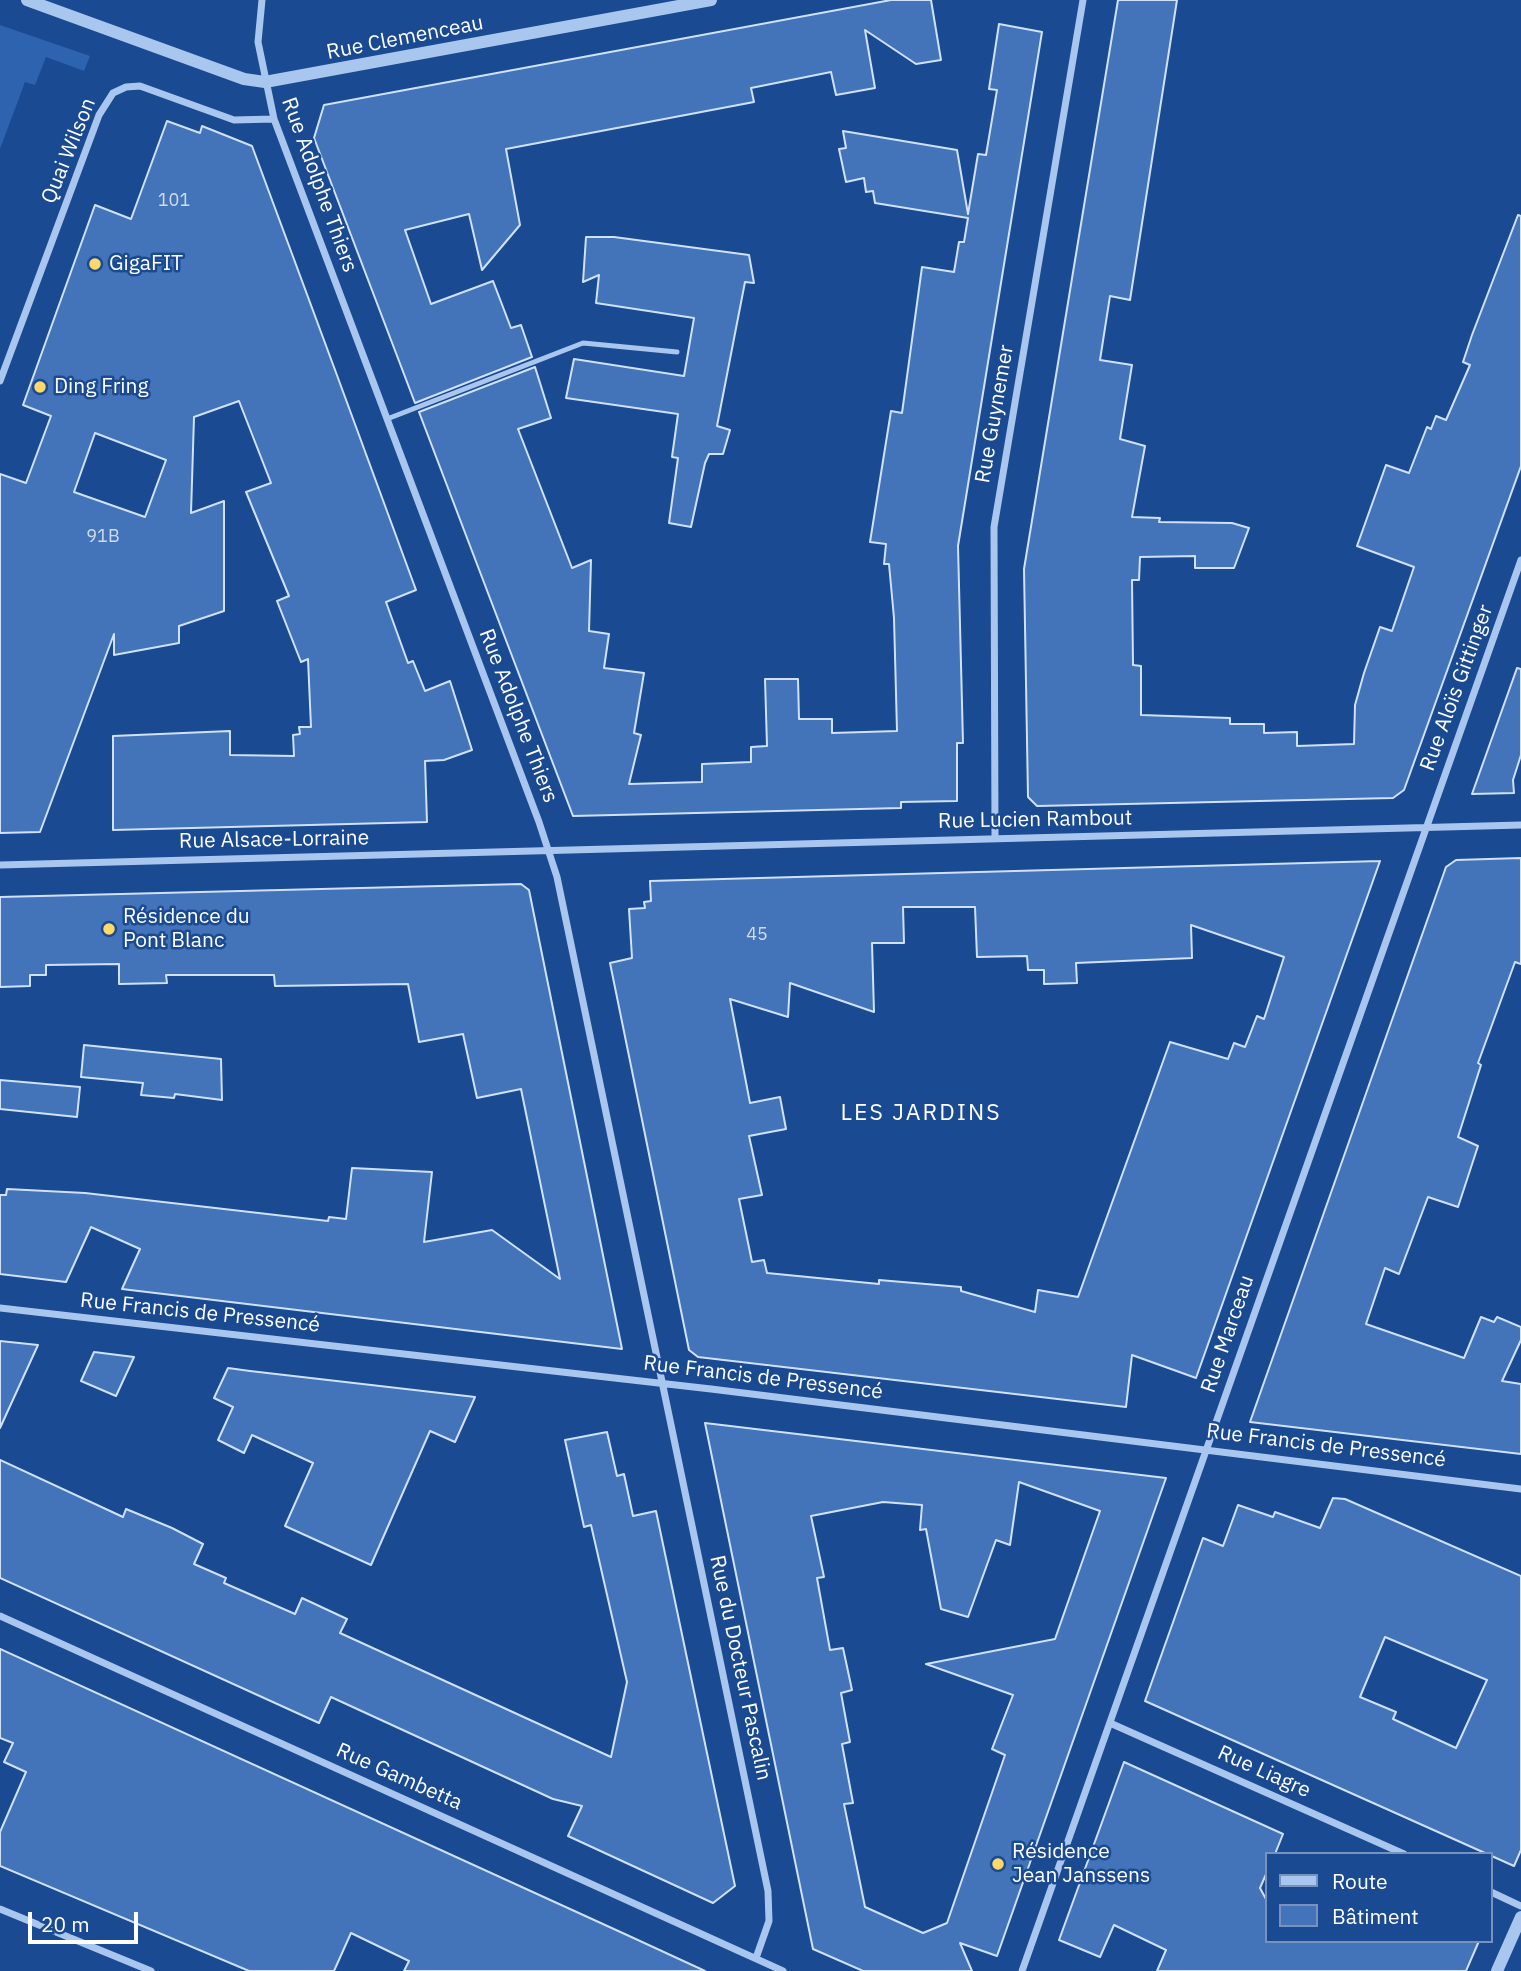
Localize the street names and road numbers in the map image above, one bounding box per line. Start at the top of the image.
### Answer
street label: Rue Clemenceau [325,10,485,66]
street label: Quai Wilson [36,94,102,208]
street label: Rue Adolphe Thiers [276,94,362,276]
street label: Rue Guynemer [970,343,1020,485]
street label: Rue Aloïs Gittinger [1415,601,1499,775]
street label: Rue Adolphe Thiers [473,625,563,807]
street label: Rue Lucien Rambout [938,806,1132,834]
street label: Rue Alsace-Lorraine [179,826,369,854]
street label: Rue Marceau [1196,1272,1260,1396]
street label: Rue Francis de Pressencé [79,1288,321,1338]
street label: Rue Francis de Pressencé [642,1351,884,1405]
street label: Rue Francis de Pressencé [1205,1419,1447,1473]
street label: Rue du Docteur Pascalin [704,1553,776,1783]
street label: Rue Gambetta [332,1738,466,1816]
street label: Rue Liagre [1214,1740,1314,1804]

